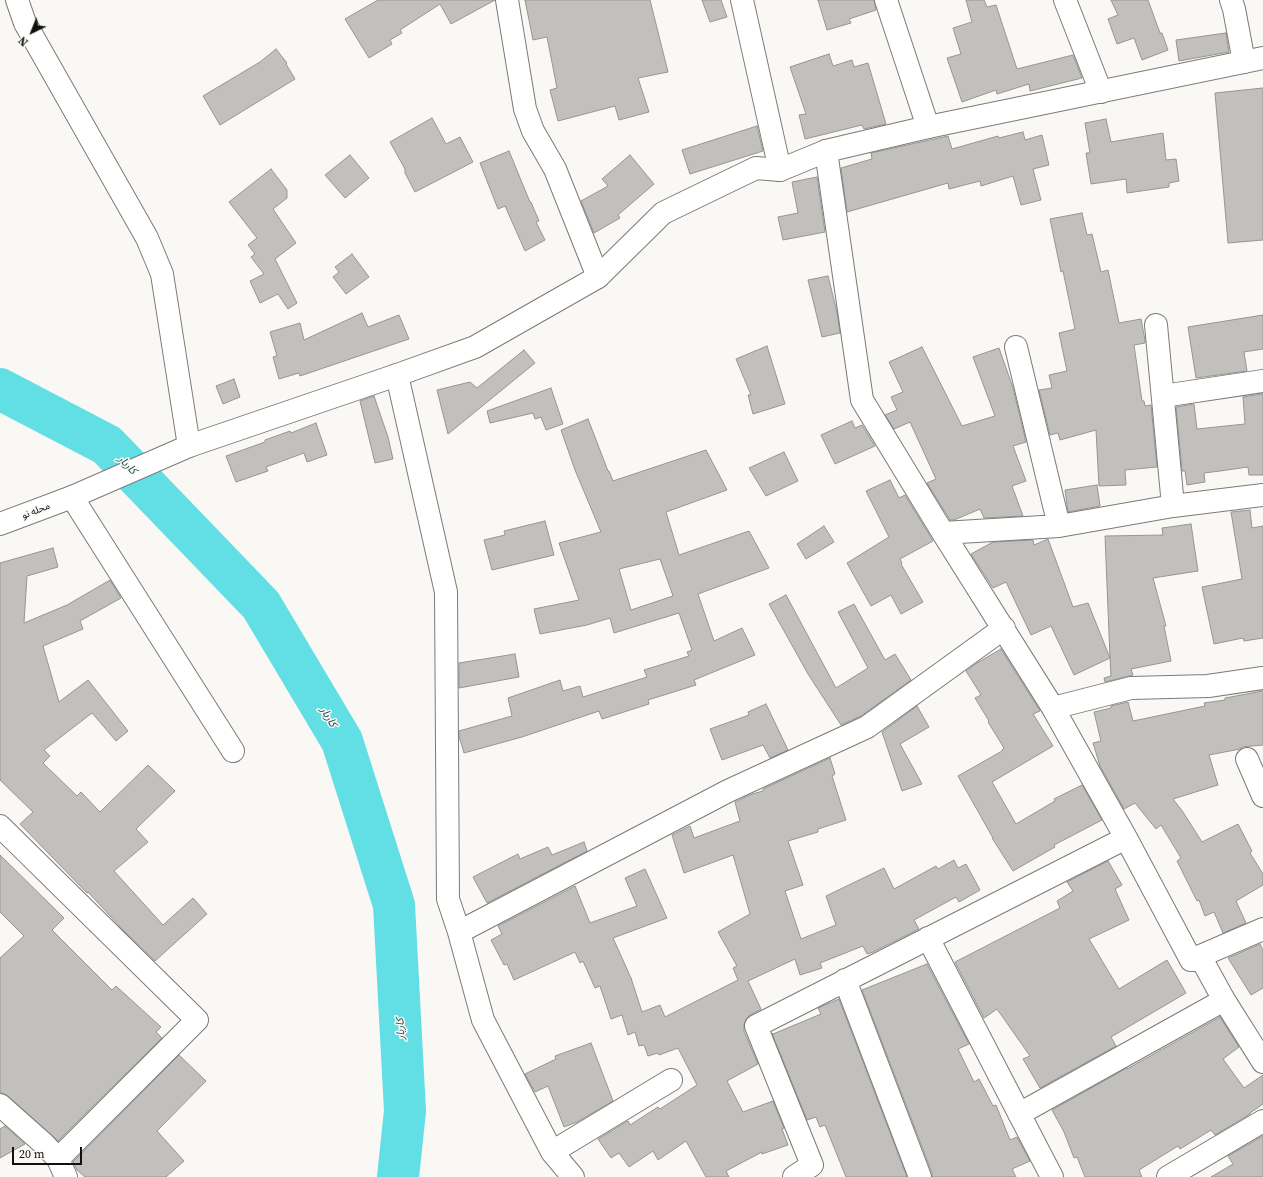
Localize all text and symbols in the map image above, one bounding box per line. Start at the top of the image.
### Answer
north arrow [12,12,52,52]
text: N [15,33,32,49]
water label: کاربار [115,453,139,477]
street label: محله نو [20,500,52,522]
water label: کاربار [317,704,339,730]
water label: کاربار [394,1018,408,1040]
scale bar [14,1139,84,1165]
text: 20 m [19,1146,45,1162]

